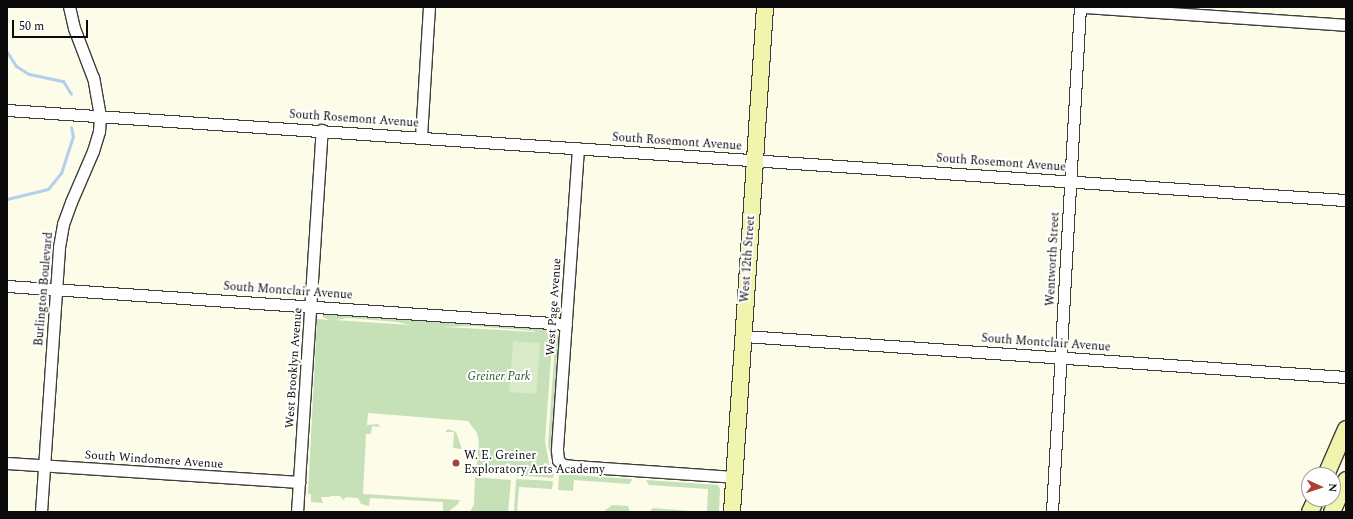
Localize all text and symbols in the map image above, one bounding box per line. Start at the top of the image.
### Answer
scale bar [14,12,90,38]
text: 50 m [19,17,44,36]
street label: South Rosemont Avenue [289,107,419,131]
street label: South Rosemont Avenue [612,130,742,154]
street label: South Rosemont Avenue [936,151,1066,175]
street label: Wentworth Street [1043,211,1063,307]
street label: West 12th Street [738,215,758,303]
street label: Burlington Boulevard [32,231,56,347]
street label: West Page Avenue [543,258,565,356]
street label: South Montclair Avenue [223,279,353,303]
street label: West Brooklyn Avenue [283,307,305,429]
street label: South Montclair Avenue [981,331,1111,355]
park label: Greiner Park [468,370,530,384]
street label: South Windomere Avenue [84,448,224,472]
place label: W. E. Greiner Exploratory Arts Academy [464,449,605,477]
marker: W. E. Greiner Exploratory Arts Academy [451,458,461,468]
north arrow [1301,467,1341,507]
text: N [1324,483,1341,493]

